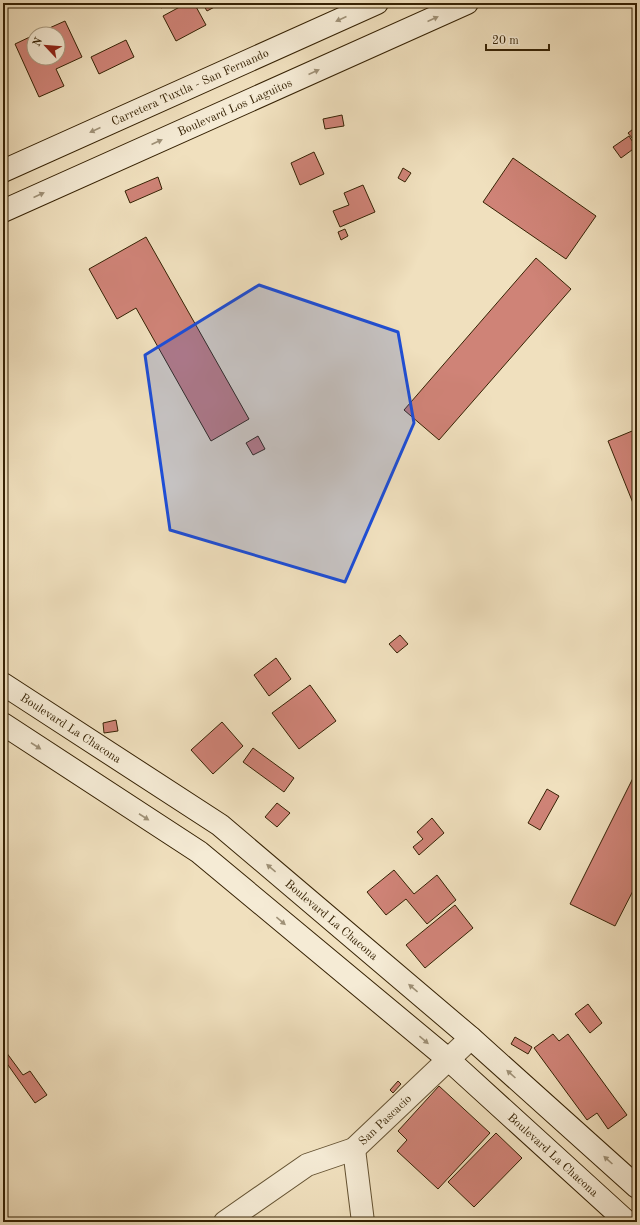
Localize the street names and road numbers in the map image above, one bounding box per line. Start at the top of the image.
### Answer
street label: Carretera Tuxtla - San Fernando [110,47,271,128]
street label: Boulevard Los Laguitos [176,77,294,139]
street label: Boulevard La Chacona [18,692,123,766]
street label: Boulevard La Chacona [282,878,380,963]
street label: San Pascacio [357,1093,414,1148]
street label: Boulevard La Chacona [505,1111,600,1199]

